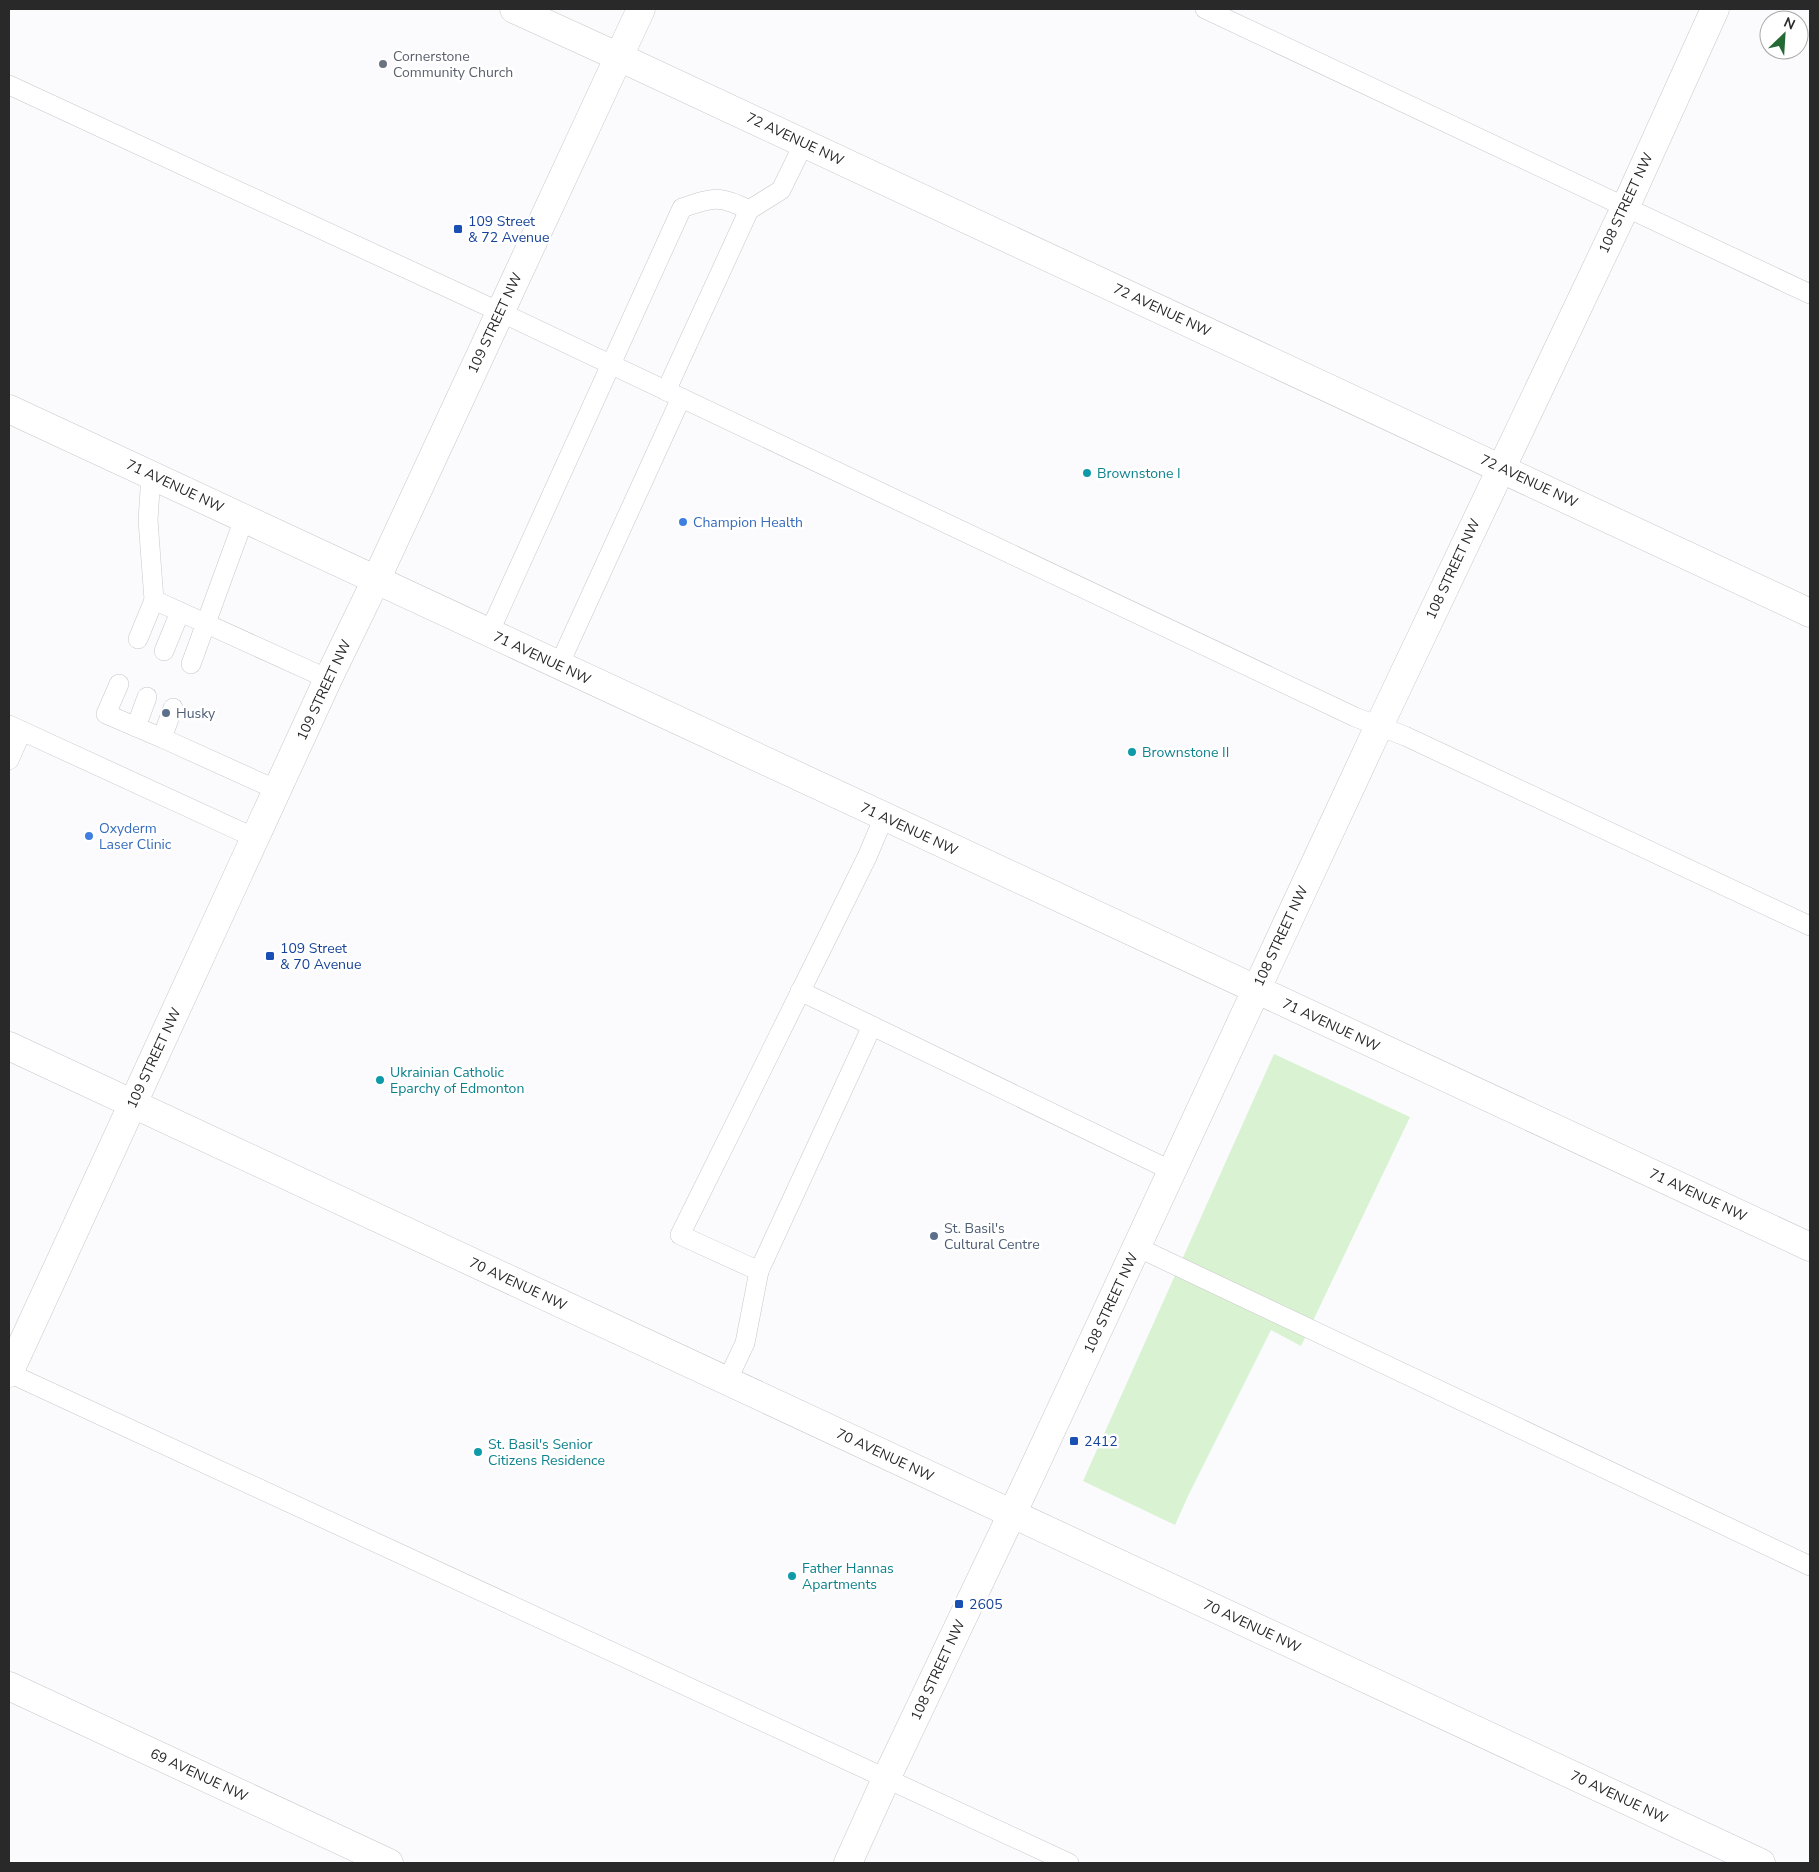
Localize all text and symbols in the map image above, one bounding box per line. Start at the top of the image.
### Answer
north arrow [1759,10,1809,60]
text: N [1781,13,1798,34]
place label: Cornerstone Community Church [393,47,513,82]
marker: Cornerstone Community Church [377,58,389,70]
street label: 72 AVENUE NW [743,108,847,170]
street label: 108 STREET NW [1594,149,1658,256]
place label: 109 Street & 72 Avenue [468,212,549,247]
marker: 109 Street & 72 Avenue [452,223,464,235]
street label: 109 STREET NW [463,269,527,376]
street label: 72 AVENUE NW [1110,279,1214,341]
street label: 72 AVENUE NW [1477,450,1581,512]
street label: 71 AVENUE NW [123,455,227,517]
place label: Brownstone I [1097,464,1181,483]
marker: Brownstone I [1081,467,1093,479]
place label: Champion Health [693,513,803,532]
street label: 108 STREET NW [1421,515,1485,622]
marker: Champion Health [677,516,689,528]
street label: 71 AVENUE NW [490,627,594,689]
street label: 109 STREET NW [292,636,356,743]
place label: Husky [176,704,216,723]
marker: Husky [160,707,172,719]
place label: Brownstone II [1142,743,1229,762]
marker: Brownstone II [1126,746,1138,758]
street label: 71 AVENUE NW [857,798,961,860]
place label: Oxyderm Laser Clinic [99,819,172,854]
marker: Oxyderm Laser Clinic [83,830,95,842]
street label: 108 STREET NW [1249,882,1313,989]
place label: 109 Street & 70 Avenue [280,939,361,974]
marker: 109 Street & 70 Avenue [264,950,276,962]
street label: 71 AVENUE NW [1279,994,1383,1056]
street label: 109 STREET NW [122,1004,186,1111]
place label: Ukrainian Catholic Eparchy of Edmonton [390,1063,524,1098]
marker: Ukrainian Catholic Eparchy of Edmonton [374,1074,386,1086]
street label: 71 AVENUE NW [1646,1164,1750,1226]
place label: St. Basil's Cultural Centre [944,1219,1040,1254]
marker: St. Basil's Cultural Centre [928,1230,940,1242]
street label: 108 STREET NW [1079,1249,1143,1356]
street label: 70 AVENUE NW [466,1253,570,1315]
street label: 70 AVENUE NW [833,1424,937,1486]
place label: 2412 [1084,1432,1118,1451]
place label: St. Basil's Senior Citizens Residence [488,1435,605,1470]
marker: 2412 [1068,1435,1080,1447]
marker: St. Basil's Senior Citizens Residence [472,1446,484,1458]
place label: Father Hannas Apartments [802,1559,894,1594]
marker: Father Hannas Apartments [786,1570,798,1582]
place label: 2605 [969,1595,1003,1614]
street label: 70 AVENUE NW [1200,1595,1304,1657]
marker: 2605 [953,1598,965,1610]
street label: 108 STREET NW [906,1616,970,1723]
street label: 69 AVENUE NW [147,1744,251,1806]
street label: 70 AVENUE NW [1567,1766,1671,1828]

